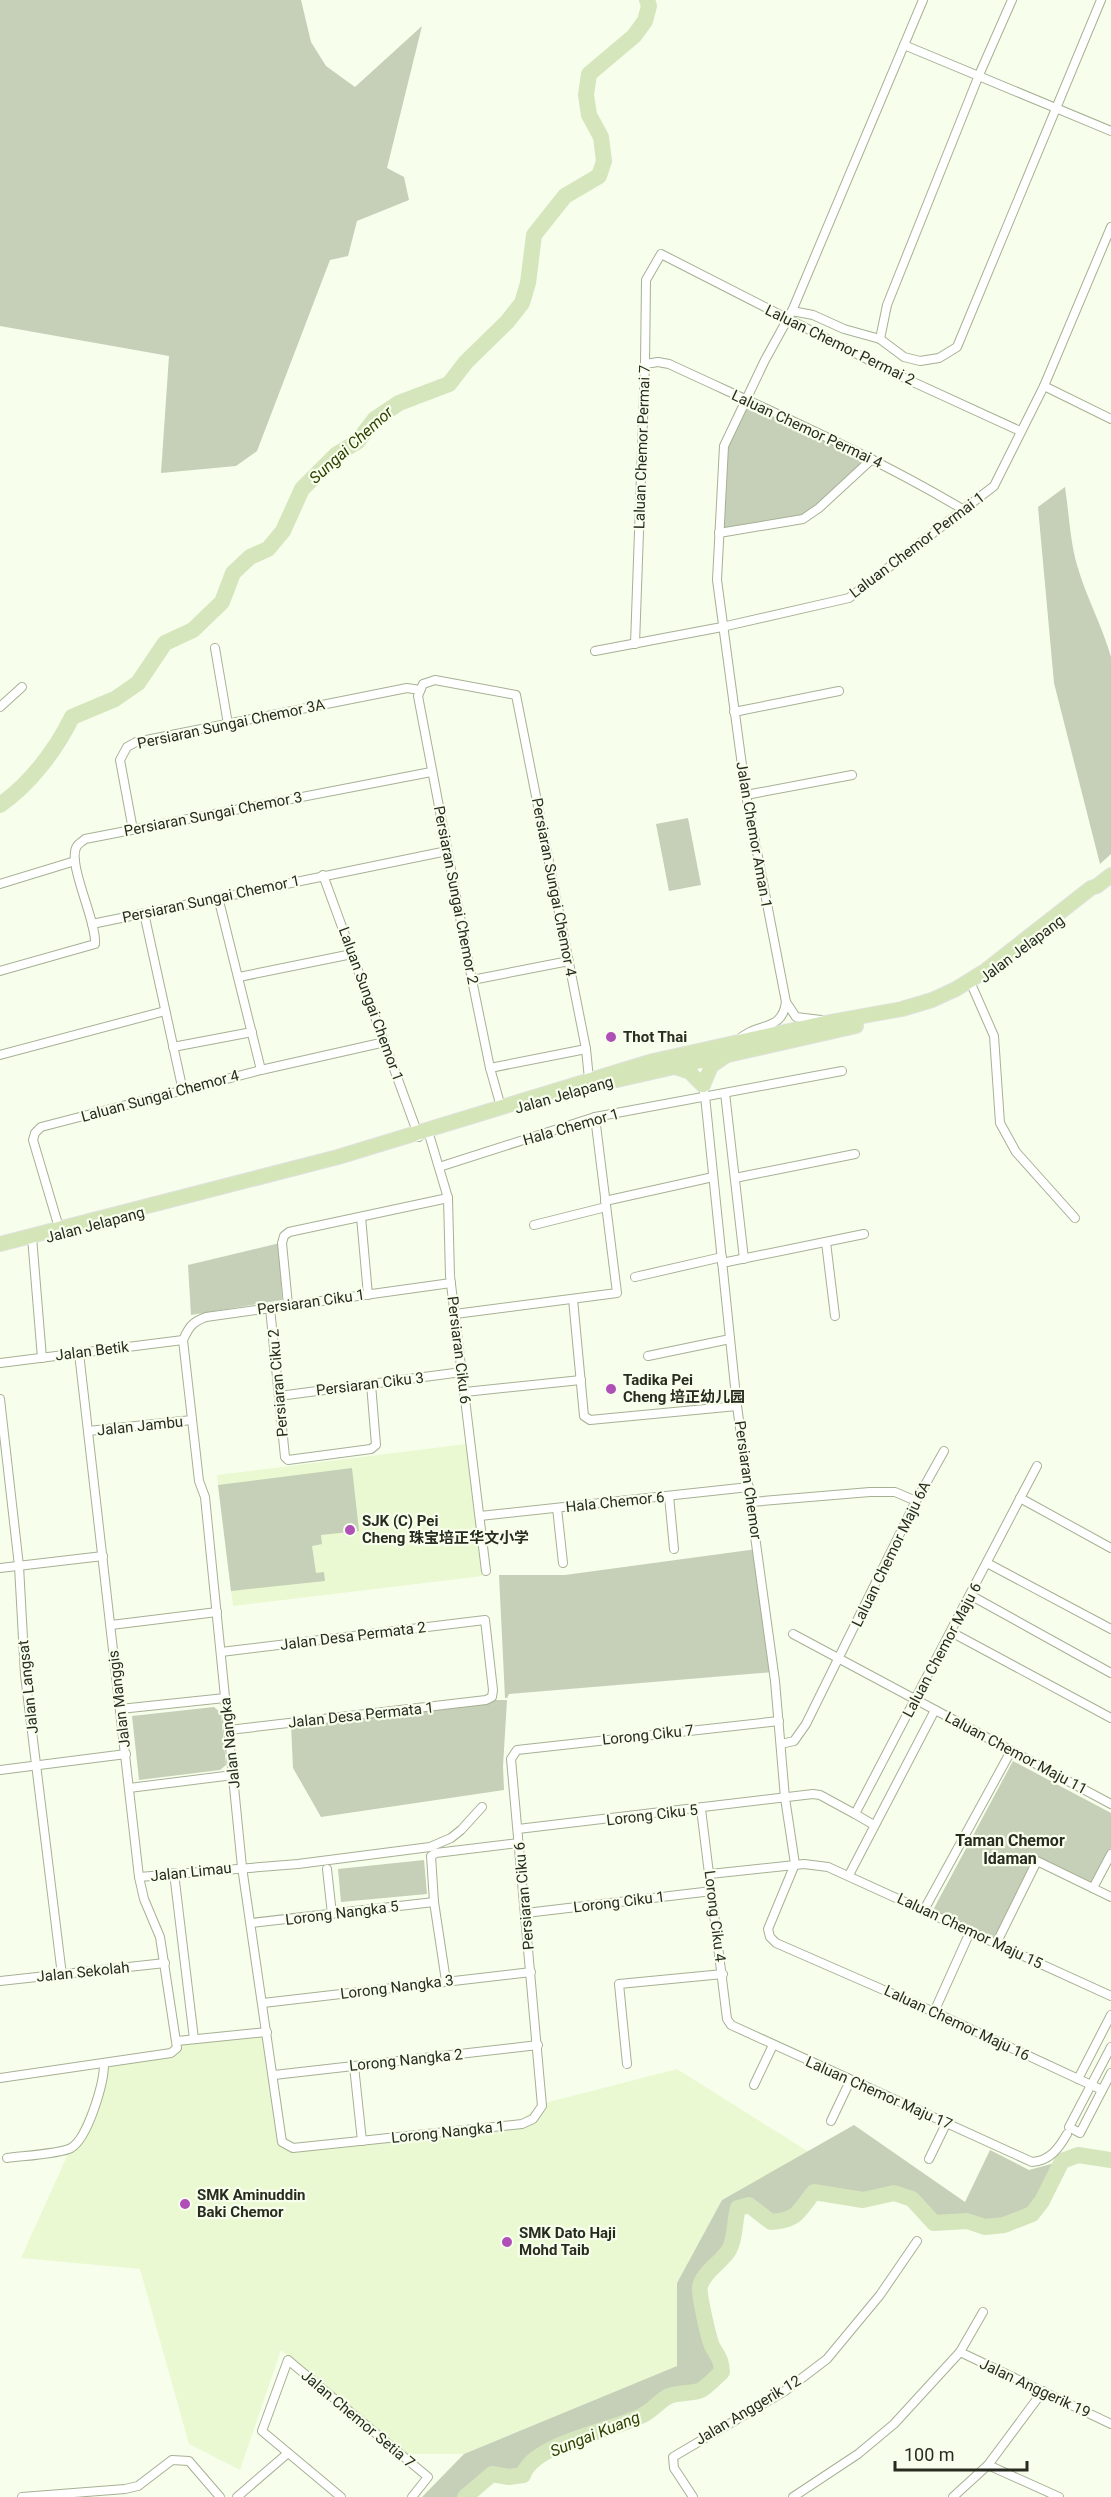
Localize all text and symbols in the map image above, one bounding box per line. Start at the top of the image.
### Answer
street label: Laluan Chemor Permai 2 [762,301,918,389]
street label: Laluan Chemor Permai 7 [630,365,654,529]
street label: Laluan Chemor Permai 4 [729,386,886,472]
water label: Sungai Chemor [305,402,397,487]
street label: Laluan Chemor Permai 1 [846,488,988,602]
street label: Persiaran Sungai Chemor 3A [136,695,327,753]
street label: Jalan Chemor Aman 1 [732,760,776,910]
street label: Persiaran Sungai Chemor 3 [122,788,304,840]
street label: Persiaran Sungai Chemor 4 [528,796,580,978]
street label: Persiaran Sungai Chemor 2 [430,804,482,986]
street label: Persiaran Sungai Chemor 1 [120,871,302,927]
street label: Jalan Jelapang [976,911,1068,987]
street label: Laluan Sungai Chemor 1 [335,924,407,1084]
place label: Thot Thai [623,1028,687,1046]
marker: Thot Thai [604,1030,618,1044]
street label: Laluan Sungai Chemor 4 [79,1066,241,1126]
street label: Jalan Jelapang [513,1072,615,1118]
street label: Hala Chemor 1 [521,1105,621,1149]
street label: Jalan Jelapang [44,1203,146,1247]
street label: Persiaran Ciku 1 [256,1286,366,1318]
street label: Persiaran Ciku 6 [443,1295,475,1405]
street label: Persiaran Ciku 2 [264,1328,292,1438]
street label: Jalan Betik [54,1338,130,1364]
street label: Persiaran Ciku 3 [315,1368,425,1400]
place label: Tadika Pei Cheng 培正幼儿园 [623,1371,745,1406]
marker: Tadika Pei Cheng 培正幼儿园 [604,1382,618,1396]
street label: Jalan Jambu [96,1413,184,1439]
street label: Persiaran Chemor [731,1419,765,1541]
street label: Laluan Chemor Maju 6A [848,1478,934,1630]
street label: Hala Chemor 6 [565,1488,665,1516]
place label: SJK (C) Pei Cheng 珠宝培正华文小学 [362,1512,529,1547]
marker: SJK (C) Pei Cheng 珠宝培正华文小学 [343,1523,357,1537]
street label: Laluan Chemor Maju 6 [899,1580,985,1720]
street label: Jalan Desa Permata 2 [279,1618,427,1654]
street label: Jalan Langsat [14,1639,42,1735]
street label: Jalan Manggis [104,1649,134,1749]
street label: Jalan Nangka [216,1697,244,1789]
street label: Jalan Desa Permata 1 [287,1698,435,1732]
street label: Laluan Chemor Maju 11 [942,1708,1090,1798]
street label: Lorong Ciku 7 [601,1721,695,1749]
street label: Lorong Ciku 5 [605,1800,699,1830]
district label: Taman Chemor Idaman [955,1831,1065,1868]
street label: Persiaran Ciku 6 [510,1841,538,1951]
street label: Jalan Limau [150,1859,232,1885]
street label: Lorong Ciku 4 [700,1869,730,1963]
street label: Lorong Ciku 1 [572,1887,666,1917]
street label: Laluan Chemor Maju 15 [894,1889,1046,1973]
street label: Lorong Nangka 5 [284,1897,400,1929]
street label: Jalan Sekolah [36,1958,130,1986]
street label: Lorong Nangka 3 [339,1971,455,2003]
street label: Laluan Chemor Maju 16 [881,1981,1033,2065]
street label: Lorong Nangka 2 [348,2045,464,2075]
street label: Laluan Chemor Maju 17 [803,2053,955,2133]
street label: Lorong Nangka 1 [390,2117,506,2147]
place label: SMK Aminuddin Baki Chemor [197,2186,306,2221]
marker: SMK Aminuddin Baki Chemor [178,2197,192,2211]
place label: SMK Dato Haji Mohd Taib [519,2224,616,2259]
marker: SMK Dato Haji Mohd Taib [500,2235,514,2249]
street label: Jalan Anggerik 19 [977,2354,1093,2422]
street label: Jalan Chemor Setia 7 [298,2366,418,2472]
street label: Jalan Anggerik 12 [692,2371,804,2449]
water label: Sungai Kuang [547,2407,643,2461]
scale bar [895,2434,1027,2472]
text: 100 m [904,2444,955,2465]

